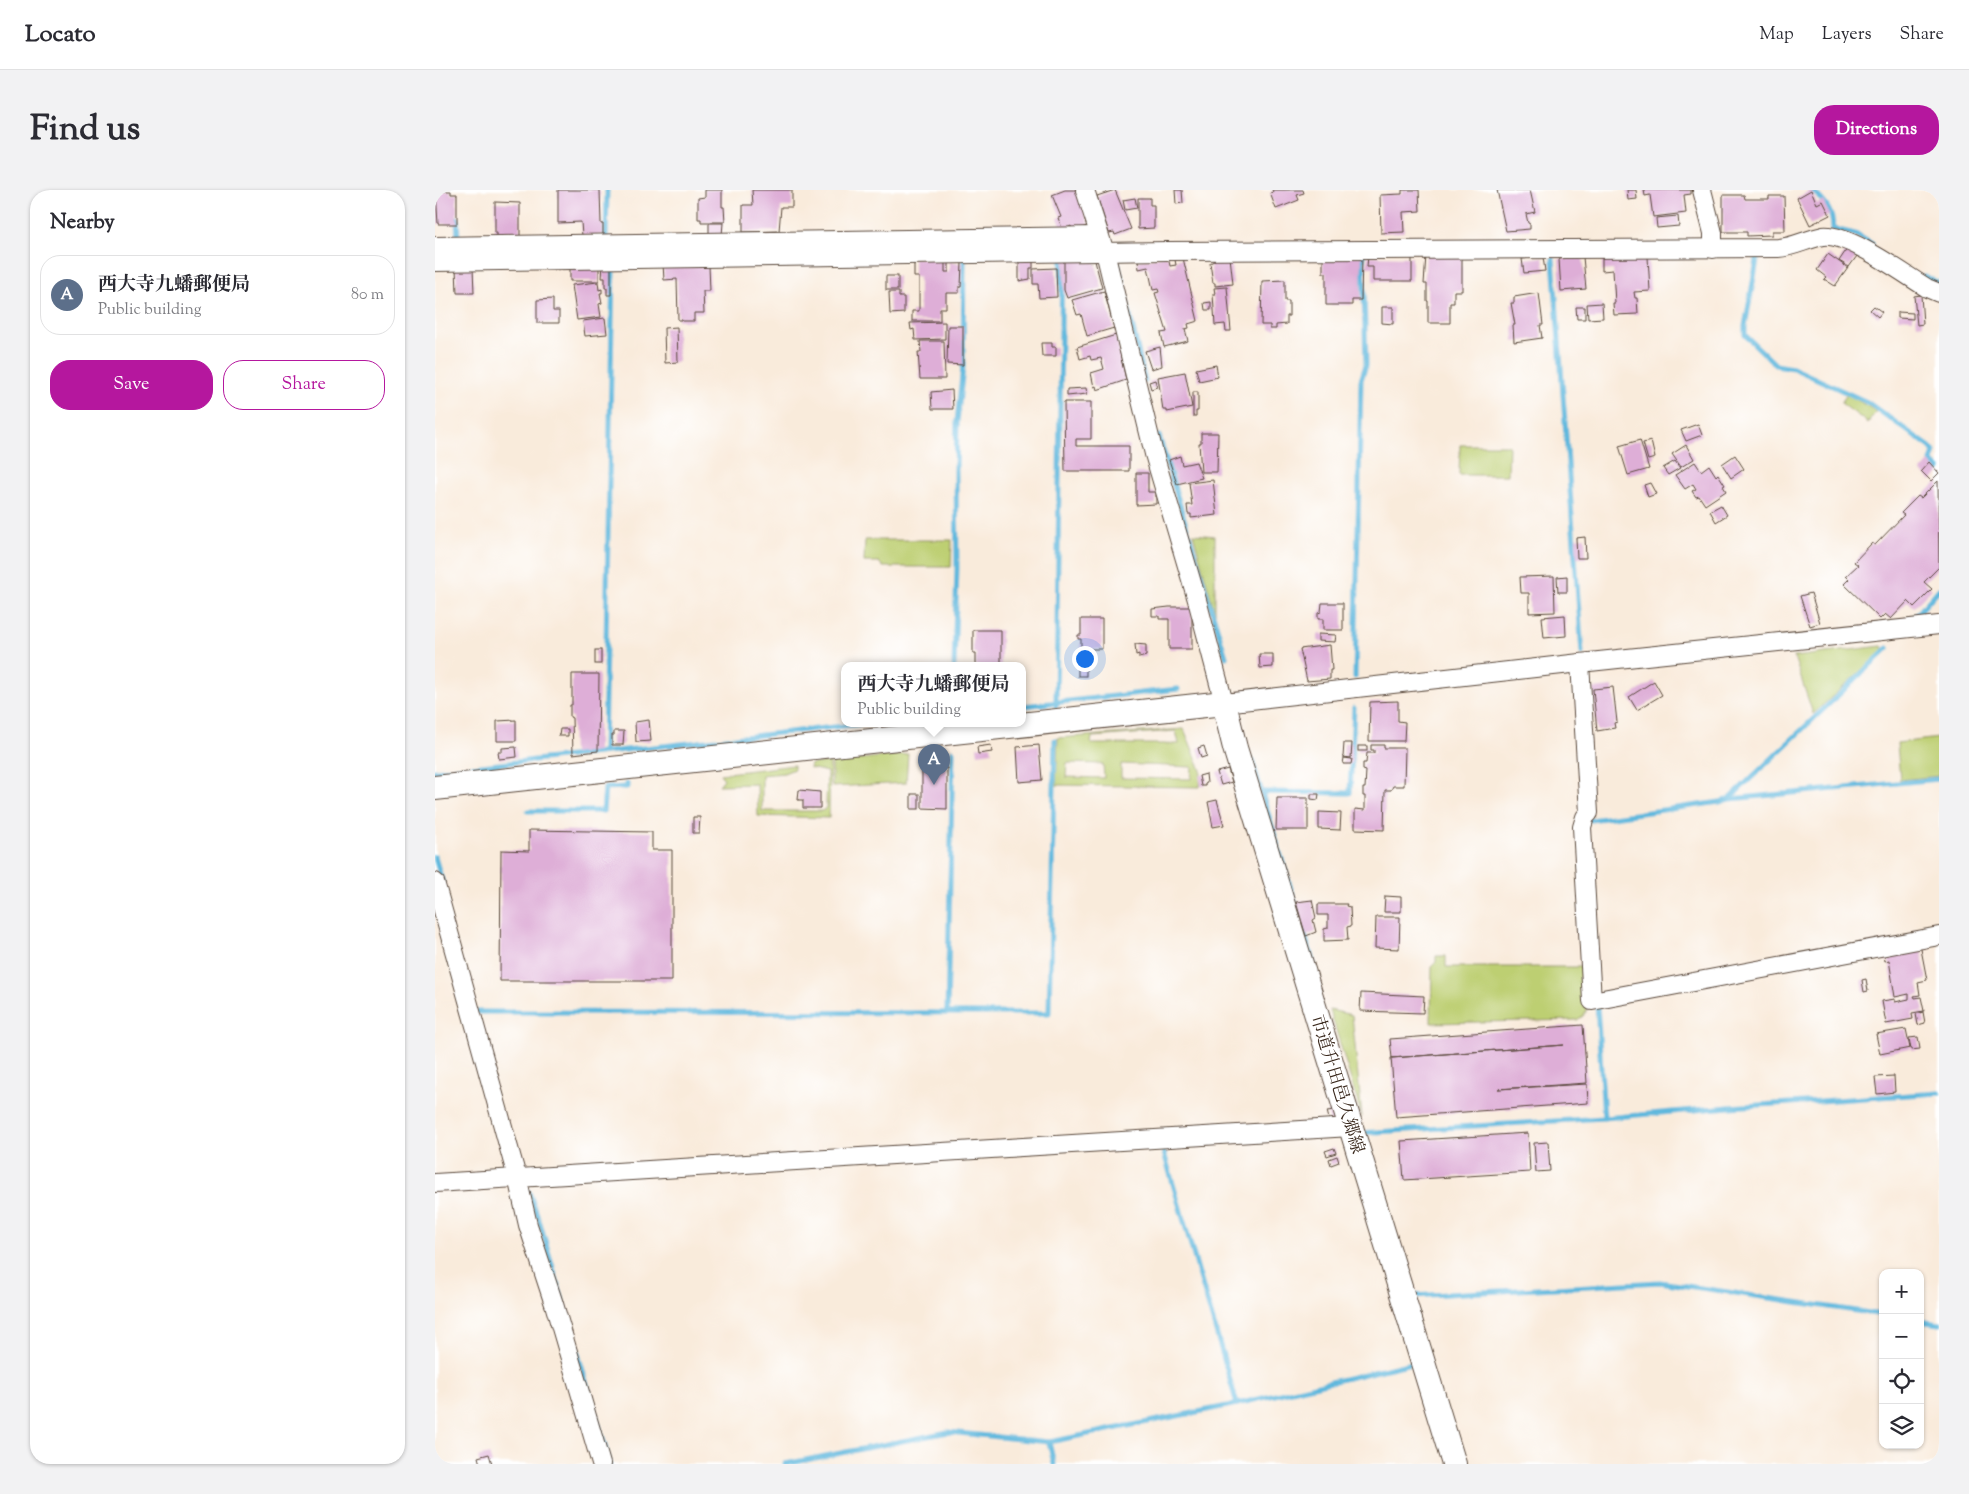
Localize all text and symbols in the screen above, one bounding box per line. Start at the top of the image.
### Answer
text: Locato [25,18,96,52]
text: Map [1759,22,1794,48]
text: Layers [1822,22,1872,48]
text: Share [1900,22,1944,48]
text: Find us [30,105,140,156]
button: Directions [1814,105,1939,155]
text: Nearby [50,208,115,238]
text: 西大寺九蟠郵便局 [98,272,250,299]
text: A [61,284,74,307]
text: 80 m [351,284,384,307]
text: Public building [98,299,202,322]
button: Save [50,360,213,410]
button: Share [223,360,385,410]
your location [1072,646,1098,672]
popup [841,662,1026,727]
text: 西大寺九蟠郵便局 [857,672,1010,699]
text: Public building [857,699,961,722]
pin: A [918,744,950,785]
street label: 市道升田邑久郷線 [1303,1012,1370,1157]
map controls [1879,1269,1924,1449]
button: + [1879,1269,1924,1314]
button: − [1879,1314,1924,1359]
button: locate [1879,1359,1924,1404]
button: layers [1879,1404,1924,1449]

